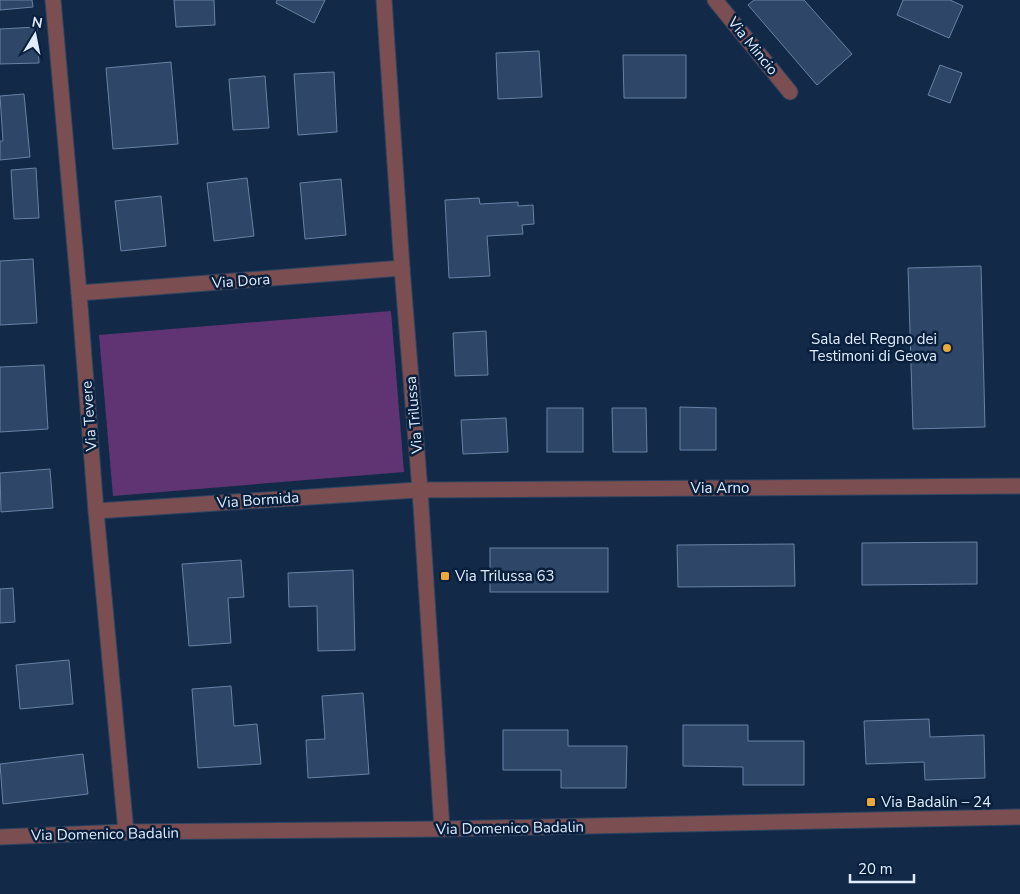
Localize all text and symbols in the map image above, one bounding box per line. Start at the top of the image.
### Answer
north arrow [10,10,60,60]
text: N [30,12,44,33]
street label: Via Mincio [723,12,783,79]
street label: Via Dora [210,269,271,293]
place label: Sala del Regno dei Testimoni di Geova [810,329,937,366]
marker: Sala del Regno dei Testimoni di Geova [941,342,953,354]
street label: Via Trilussa [401,375,427,456]
street label: Via Tevere [77,380,101,453]
street label: Via Arno [690,478,749,498]
street label: Via Bormida [215,487,300,513]
place label: Via Trilussa 63 [454,566,554,586]
marker: Via Trilussa 63 [439,570,451,582]
place label: Via Badalin – 24 [880,792,991,812]
marker: Via Badalin – 24 [865,796,877,808]
street label: Via Domenico Badalin [435,817,584,839]
street label: Via Domenico Badalin [30,823,179,845]
scale bar [850,852,914,884]
text: 20 m [858,859,893,879]

